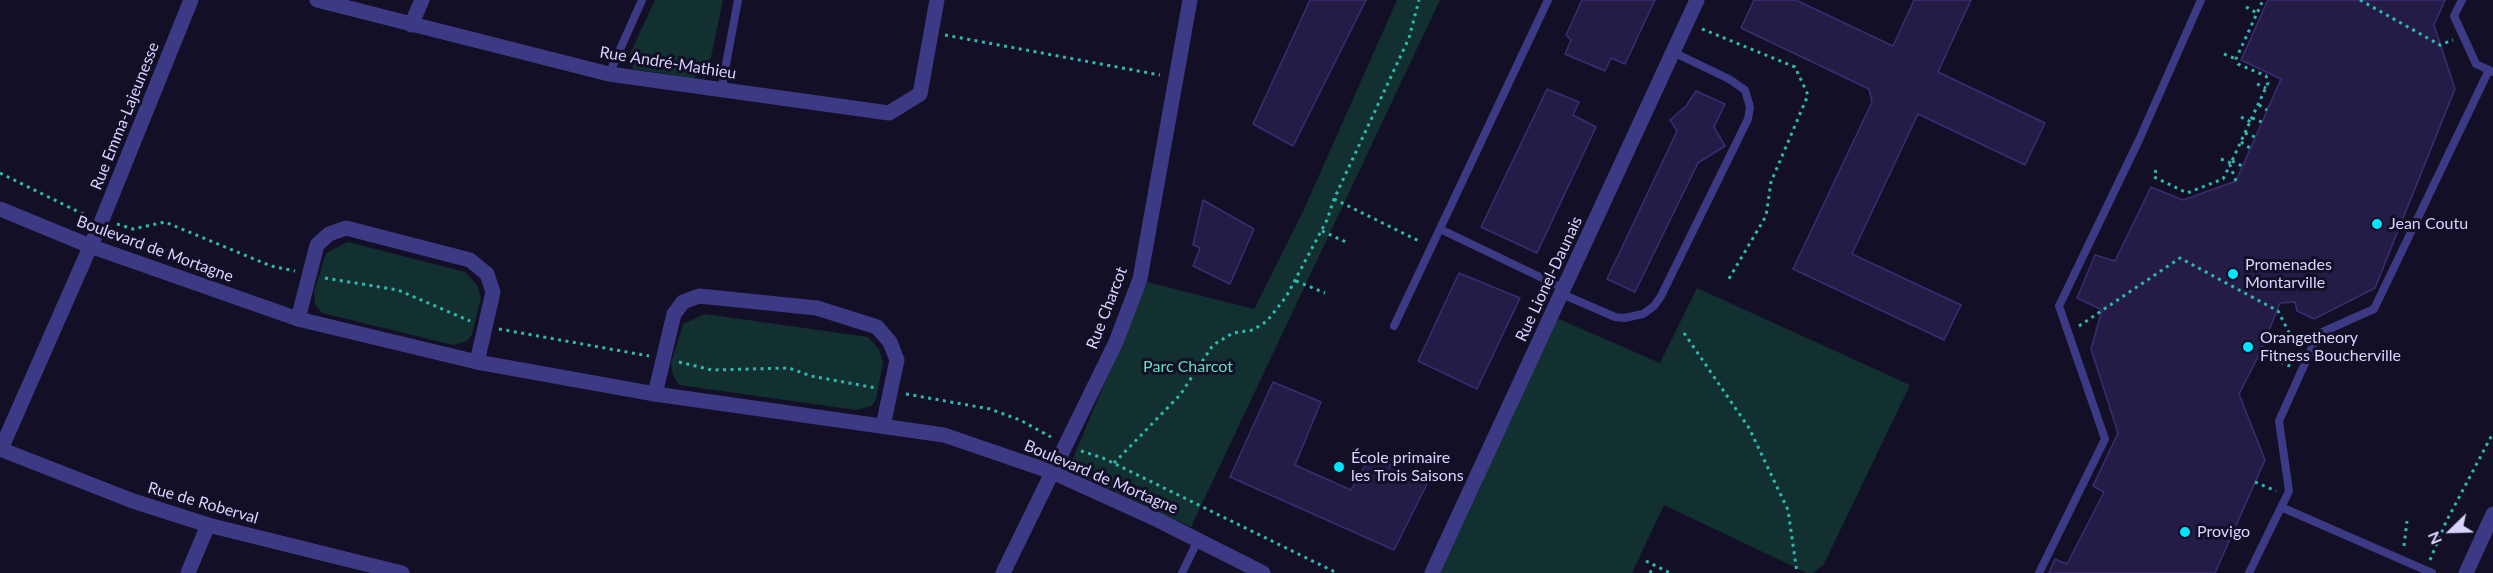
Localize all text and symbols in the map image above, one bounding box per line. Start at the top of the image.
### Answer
street label: Rue Emma-Lajeunesse [87,39,163,193]
street label: Rue André-Mathieu [598,43,738,83]
street label: Boulevard de Mortagne [74,212,236,286]
street label: Rue Lionel-Daunais [1512,213,1586,345]
place label: Jean Coutu [2389,214,2468,234]
marker: Jean Coutu [2370,217,2384,231]
place label: Promenades Montarville [2245,255,2332,293]
street label: Rue Charcot [1083,264,1131,352]
marker: Promenades Montarville [2226,267,2240,281]
place label: Orangetheory Fitness Boucherville [2260,328,2401,366]
marker: Orangetheory Fitness Boucherville [2241,340,2255,354]
park label: Parc Charcot [1143,357,1233,377]
street label: Boulevard de Mortagne [1021,436,1181,518]
place label: École primaire les Trois Saisons [1351,448,1464,486]
marker: École primaire les Trois Saisons [1332,460,1346,474]
street label: Rue de Roberval [145,478,261,528]
north arrow [2421,501,2481,561]
place label: Provigo [2197,522,2250,542]
marker: Provigo [2178,525,2192,539]
text: N [2423,529,2445,548]

